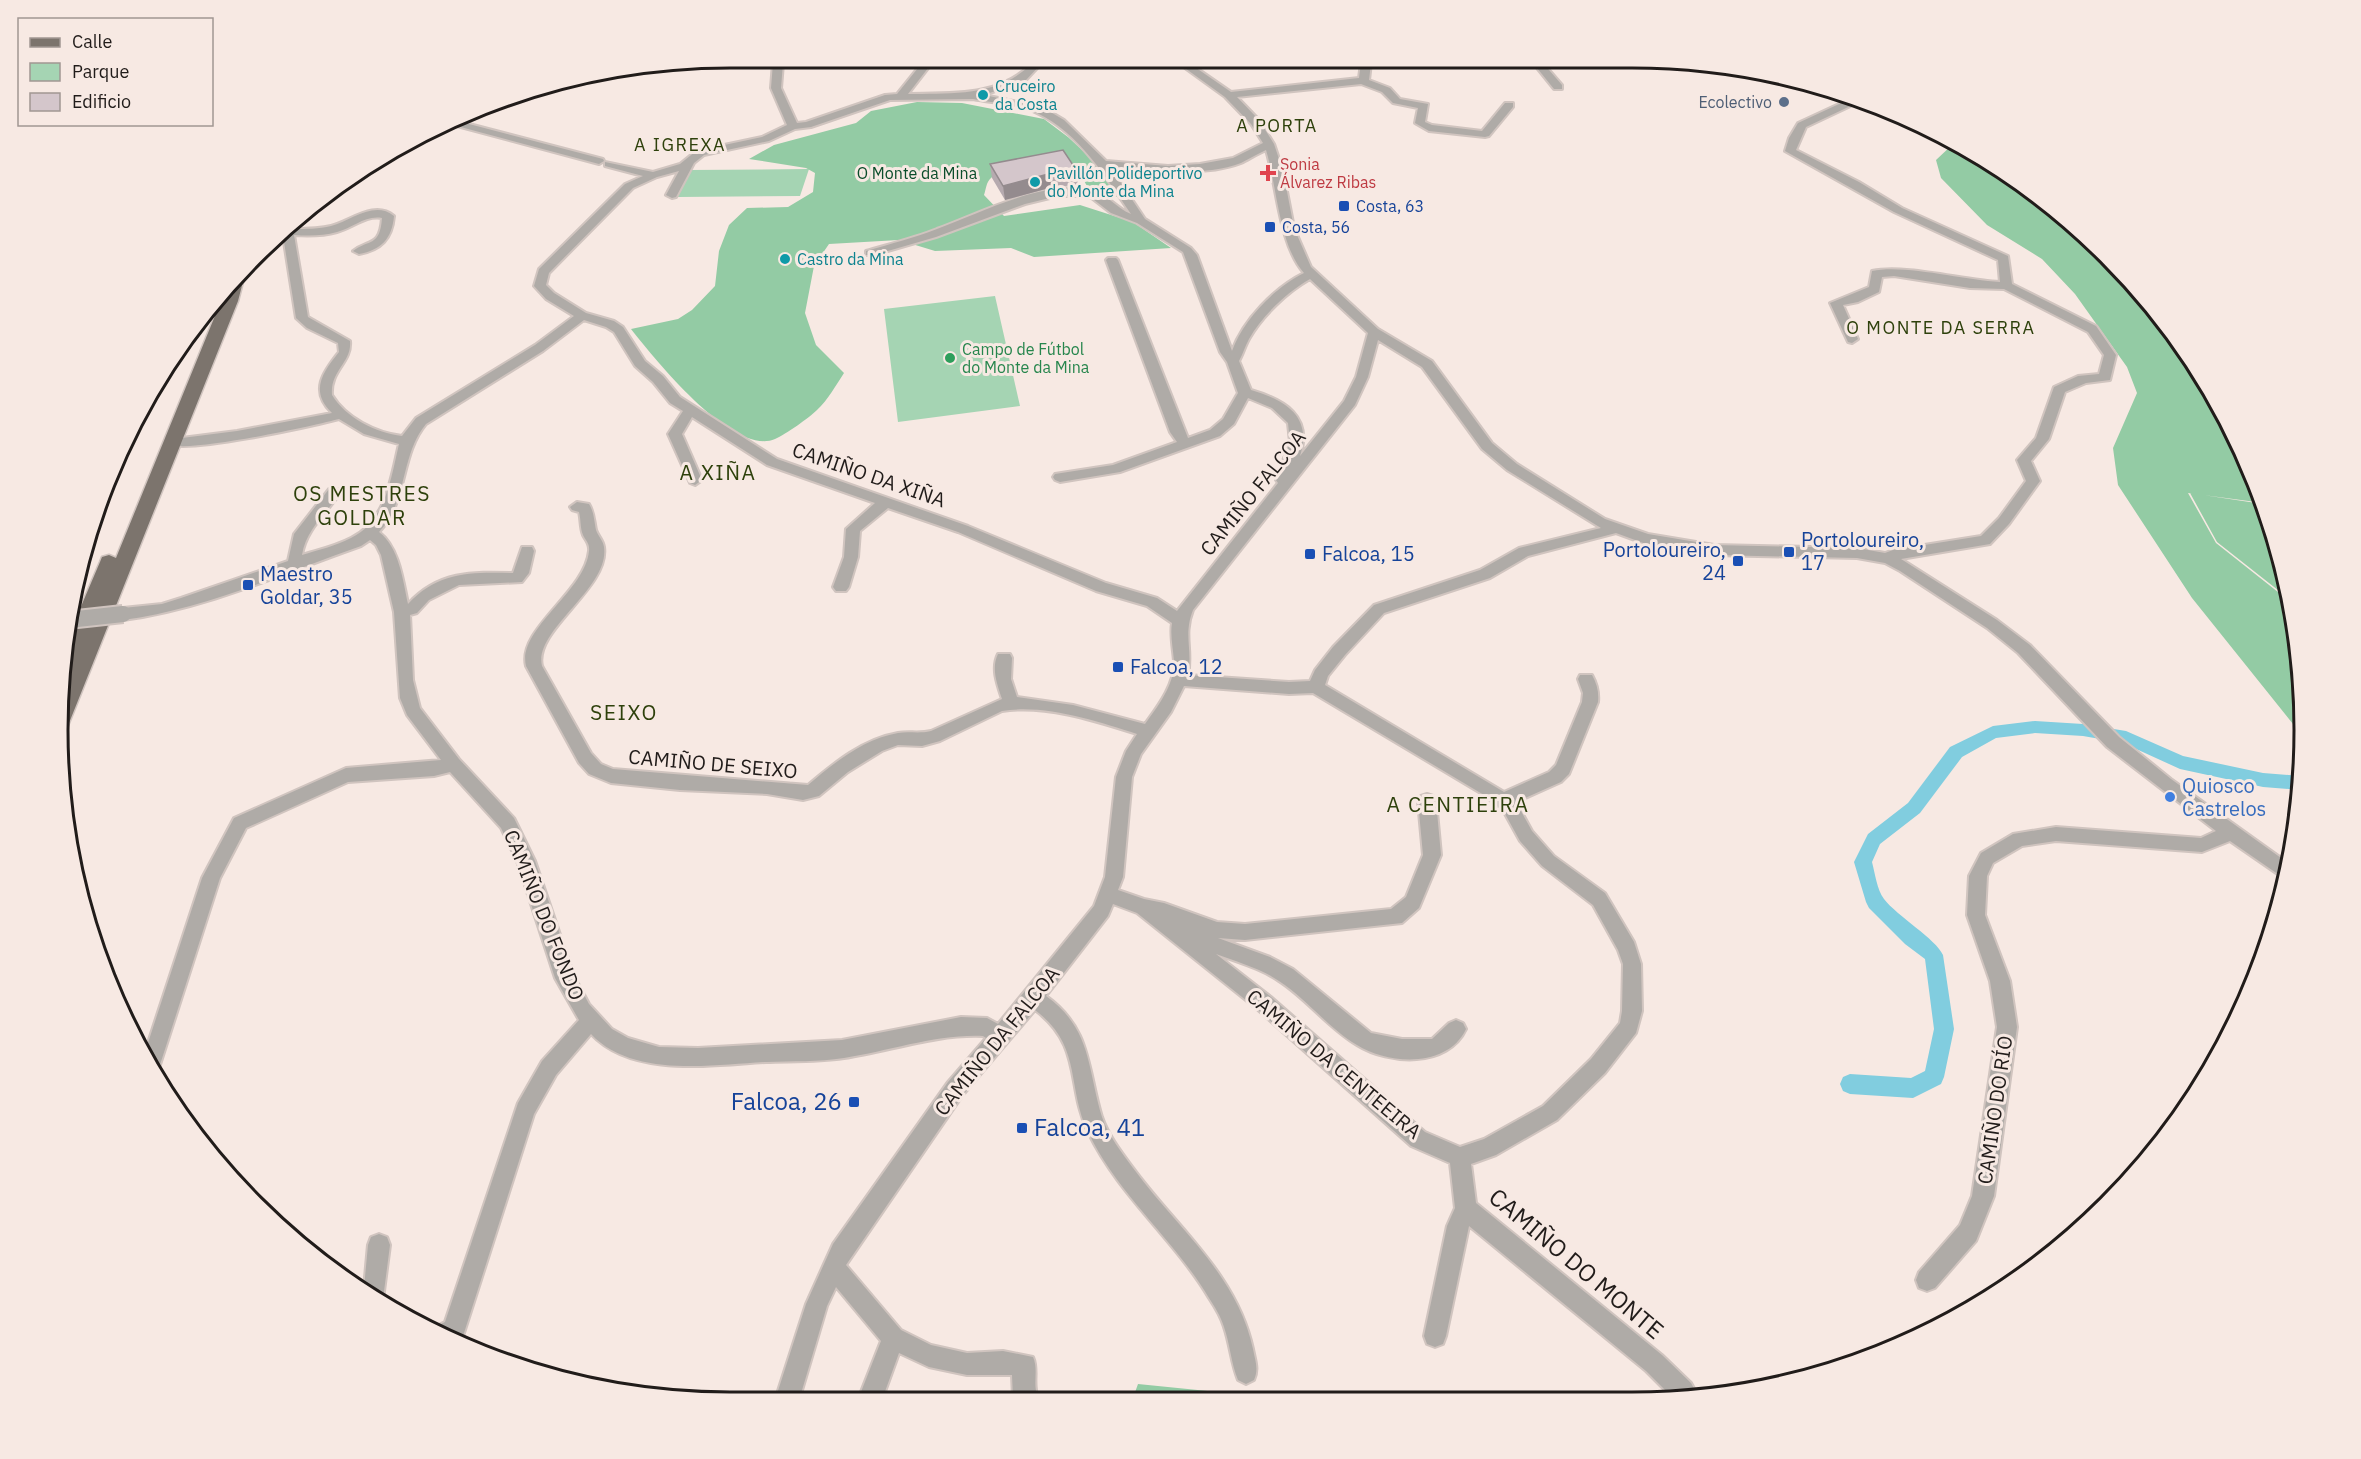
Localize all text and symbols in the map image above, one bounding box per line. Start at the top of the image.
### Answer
legend [18,18,213,126]
text: Calle [72,30,112,53]
text: Parque [72,60,130,83]
place label: Cruceiro da Costa [995,76,1058,114]
marker: Cruceiro da Costa [976,88,990,102]
text: Edificio [72,90,131,113]
place label: Ecolectivo [1698,92,1772,112]
marker: Ecolectivo [1777,95,1791,109]
district label: A PORTA [1236,114,1318,137]
district label: A IGREXA [634,133,726,156]
place label: Sonia Álvarez Ribas [1280,154,1376,192]
park label: O Monte da Mina [857,163,978,183]
place label: Pavillón Polideportivo do Monte da Mina [1047,163,1203,201]
marker: Sonia Álvarez Ribas [1261,166,1275,180]
marker: Pavillón Polideportivo do Monte da Mina [1028,175,1042,189]
place label: Costa, 63 [1356,196,1424,216]
marker: Costa, 63 [1337,199,1351,213]
place label: Costa, 56 [1282,217,1350,237]
marker: Costa, 56 [1263,220,1277,234]
place label: Castro da Mina [797,249,904,269]
marker: Castro da Mina [778,252,792,266]
district label: O MONTE DA SERRA [1846,316,2036,339]
place label: Campo de Fútbol do Monte da Mina [962,339,1090,377]
marker: Campo de Fútbol do Monte da Mina [943,351,957,365]
street label: CAMIÑO FALCOA [1194,424,1312,561]
street label: CAMIÑO DA XIÑA [789,436,950,513]
district label: A XIÑA [680,458,757,486]
district label: OS MESTRES GOLDAR [293,479,431,531]
place label: Portoloureiro, 17 [1801,526,1924,576]
place label: Portoloureiro, 24 [1603,536,1726,586]
place label: Falcoa, 15 [1322,540,1415,567]
marker: Portoloureiro, 17 [1782,545,1796,559]
marker: Falcoa, 15 [1303,547,1317,561]
marker: Portoloureiro, 24 [1731,554,1745,568]
place label: Maestro Goldar, 35 [260,560,353,610]
marker: Maestro Goldar, 35 [241,578,255,592]
place label: Falcoa, 12 [1130,653,1223,680]
marker: Falcoa, 12 [1111,660,1125,674]
district label: SEIXO [590,698,658,726]
street label: CAMIÑO DE SEIXO [627,743,799,784]
place label: Quiosco Castrelos [2182,772,2266,822]
district label: A CENTIEIRA [1387,790,1529,818]
marker: Quiosco Castrelos [2163,790,2177,804]
street label: CAMIÑO DO FONDO [498,826,591,1004]
street label: CAMIÑO DA FALCOA [928,960,1065,1121]
street label: CAMIÑO DA CENTEEIRA [1241,983,1427,1145]
street label: CAMIÑO DO RÍO [1971,1034,2018,1186]
place label: Falcoa, 26 [731,1085,842,1117]
marker: Falcoa, 26 [847,1095,861,1109]
place label: Falcoa, 41 [1034,1111,1145,1143]
marker: Falcoa, 41 [1015,1121,1029,1135]
street label: CAMIÑO DO MONTE [1483,1181,1671,1346]

